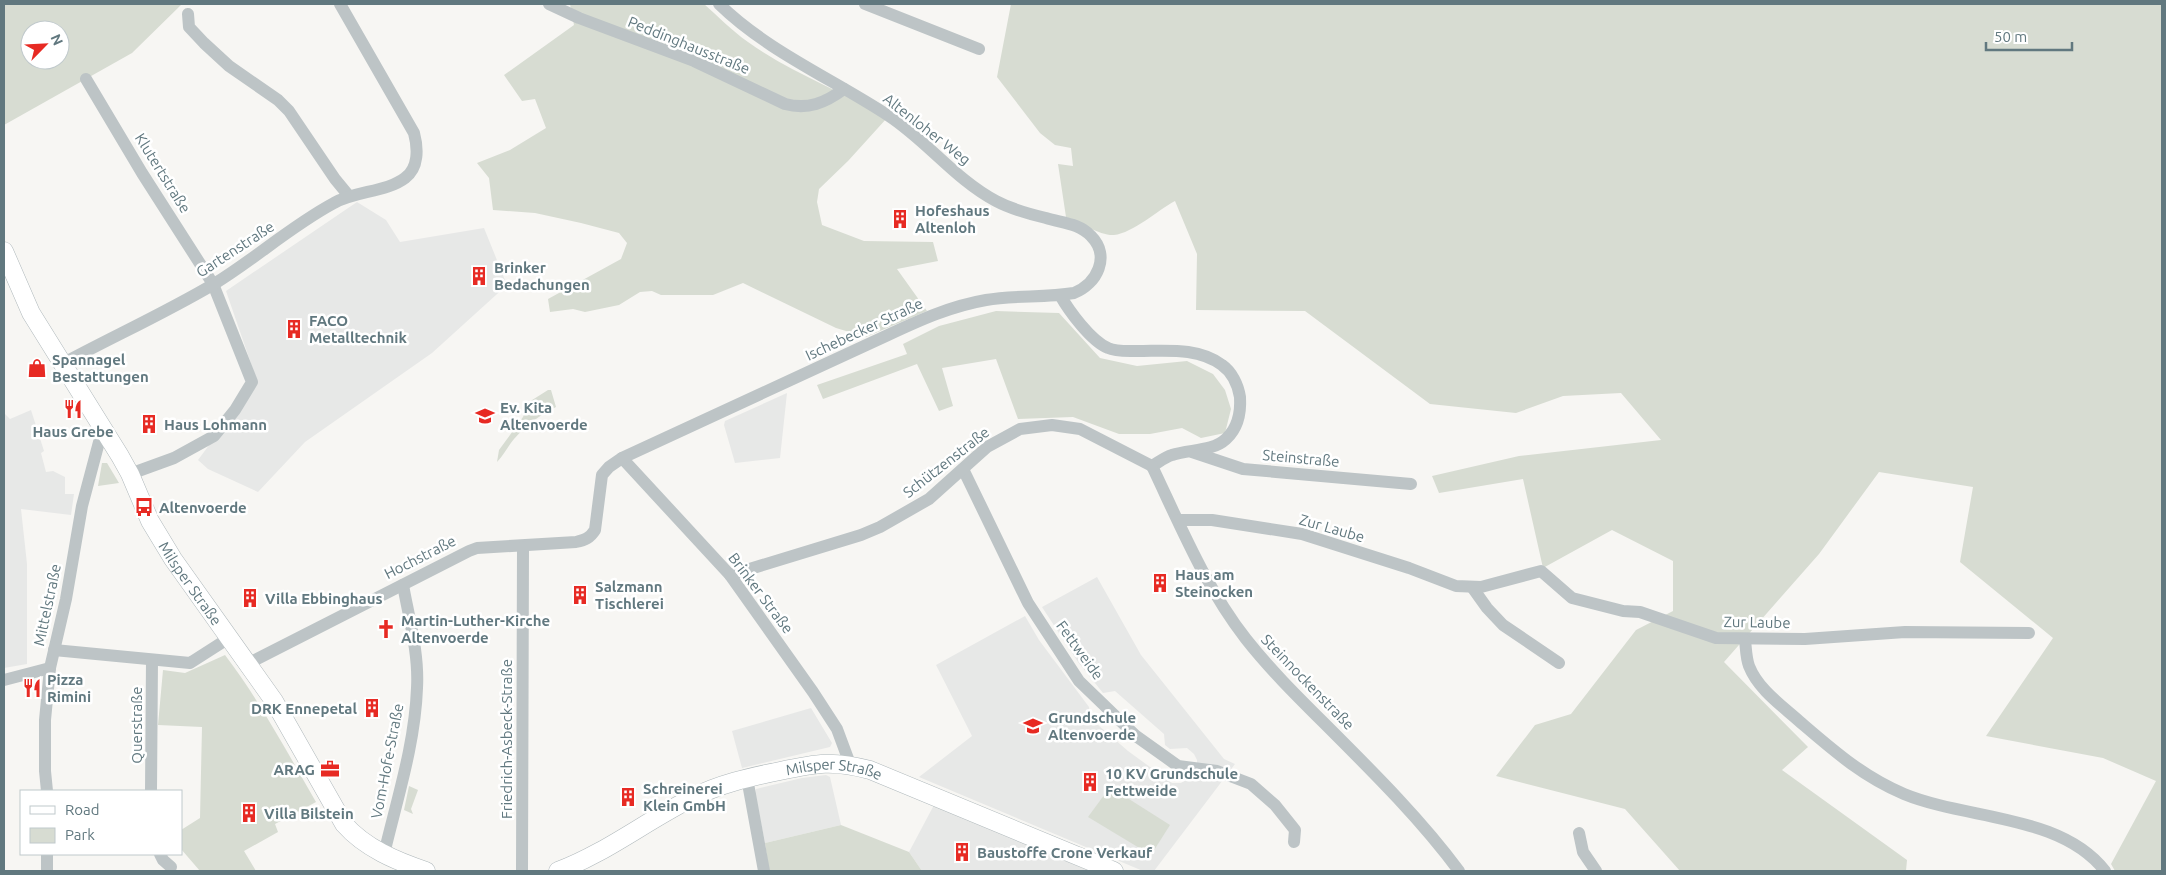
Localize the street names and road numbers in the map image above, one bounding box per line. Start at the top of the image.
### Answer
street label: Peddinghausstraße [626,13,752,77]
street label: Altenloher Weg [880,90,974,168]
street label: Klutertstraße [132,130,194,216]
street label: Gartenstraße [193,218,277,280]
street label: Ischebecker Straße [803,294,925,364]
street label: Schützenstraße [900,423,992,501]
street label: Steinstraße [1262,446,1340,470]
street label: Zur Laube [1297,511,1367,545]
street label: Hochstraße [381,532,459,582]
street label: Milsper Straße [156,538,226,628]
street label: Brinker Straße [725,549,797,637]
street label: Mittelstraße [30,562,64,648]
street label: Zur Laube [1723,613,1791,631]
street label: Fettweide [1053,617,1107,683]
street label: Steinnockenstraße [1258,631,1358,733]
street label: Friedrich-Asbeck-Straße [498,659,515,819]
street label: Querstraße [128,686,145,764]
street label: Vom-Hofe-Straße [367,702,407,820]
street label: Milsper Straße [784,755,885,783]

